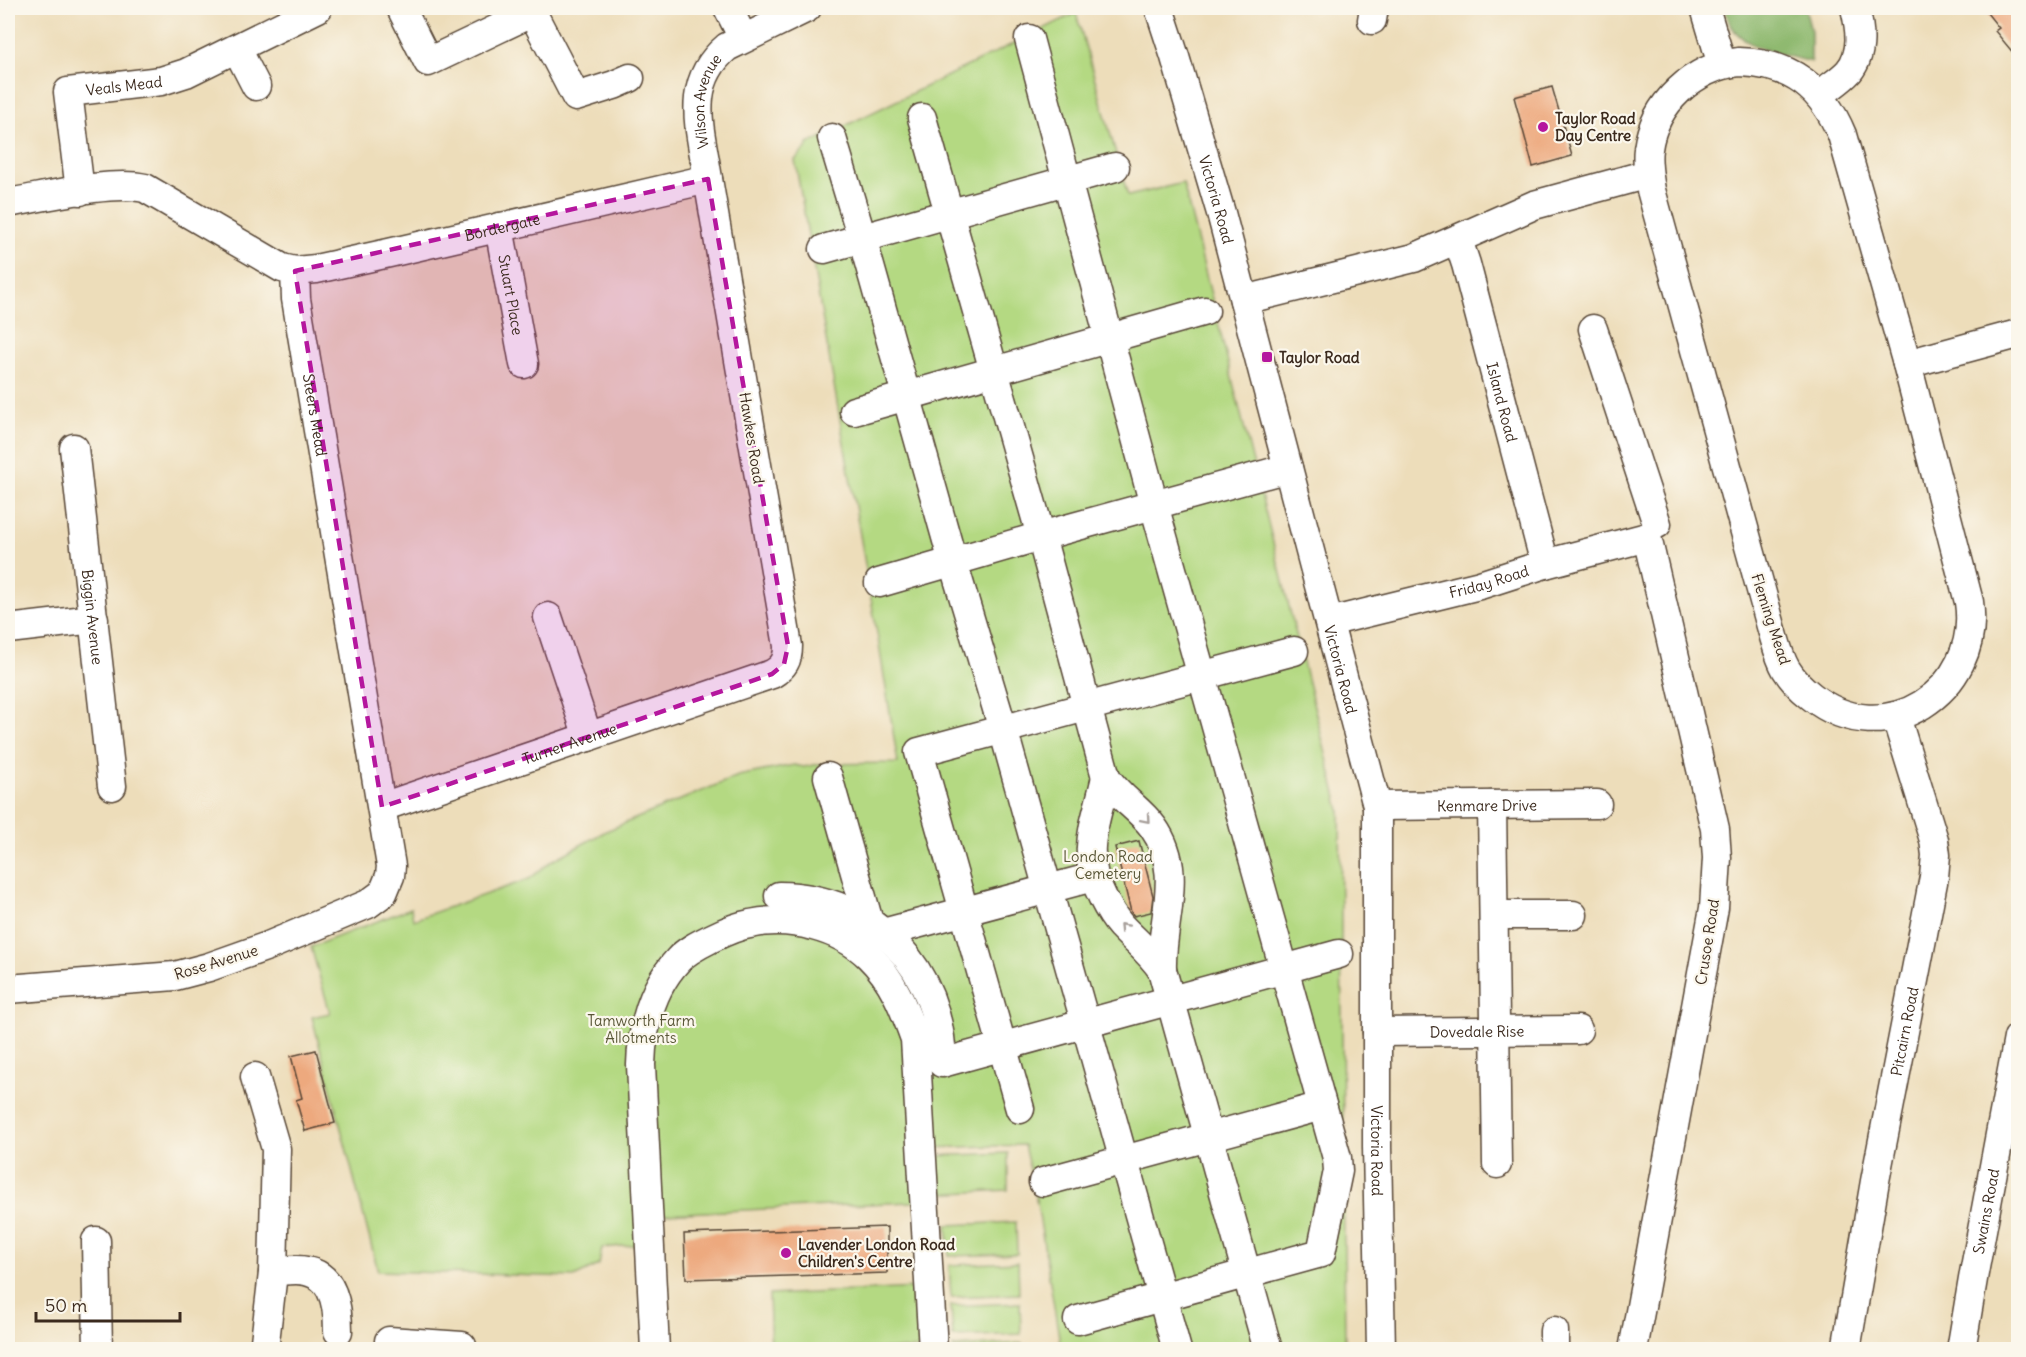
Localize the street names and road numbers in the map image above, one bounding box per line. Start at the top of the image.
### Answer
street label: Wilson Avenue [689,49,725,150]
street label: Veals Mead [85,71,163,99]
street label: Victoria Road [1195,153,1238,246]
street label: Bordergate [463,209,542,245]
street label: Stuart Place [495,253,528,337]
street label: Island Road [1483,360,1522,444]
street label: Steers Mead [299,372,332,458]
street label: Hawkes Road [735,391,769,485]
street label: Friday Road [1447,560,1531,602]
street label: Biggin Avenue [78,568,108,666]
street label: Fleming Mead [1747,571,1795,667]
street label: Victoria Road [1320,623,1362,716]
street label: Turner Avenue [520,718,619,768]
street label: Kenmare Drive [1437,795,1537,815]
street label: Crusoe Road [1691,897,1723,986]
street label: Rose Avenue [172,940,260,984]
street label: Pitcairn Road [1886,985,1922,1078]
street label: Dovedale Rise [1430,1021,1524,1041]
street label: Victoria Road [1368,1105,1387,1196]
street label: Swains Road [1968,1167,2003,1255]

